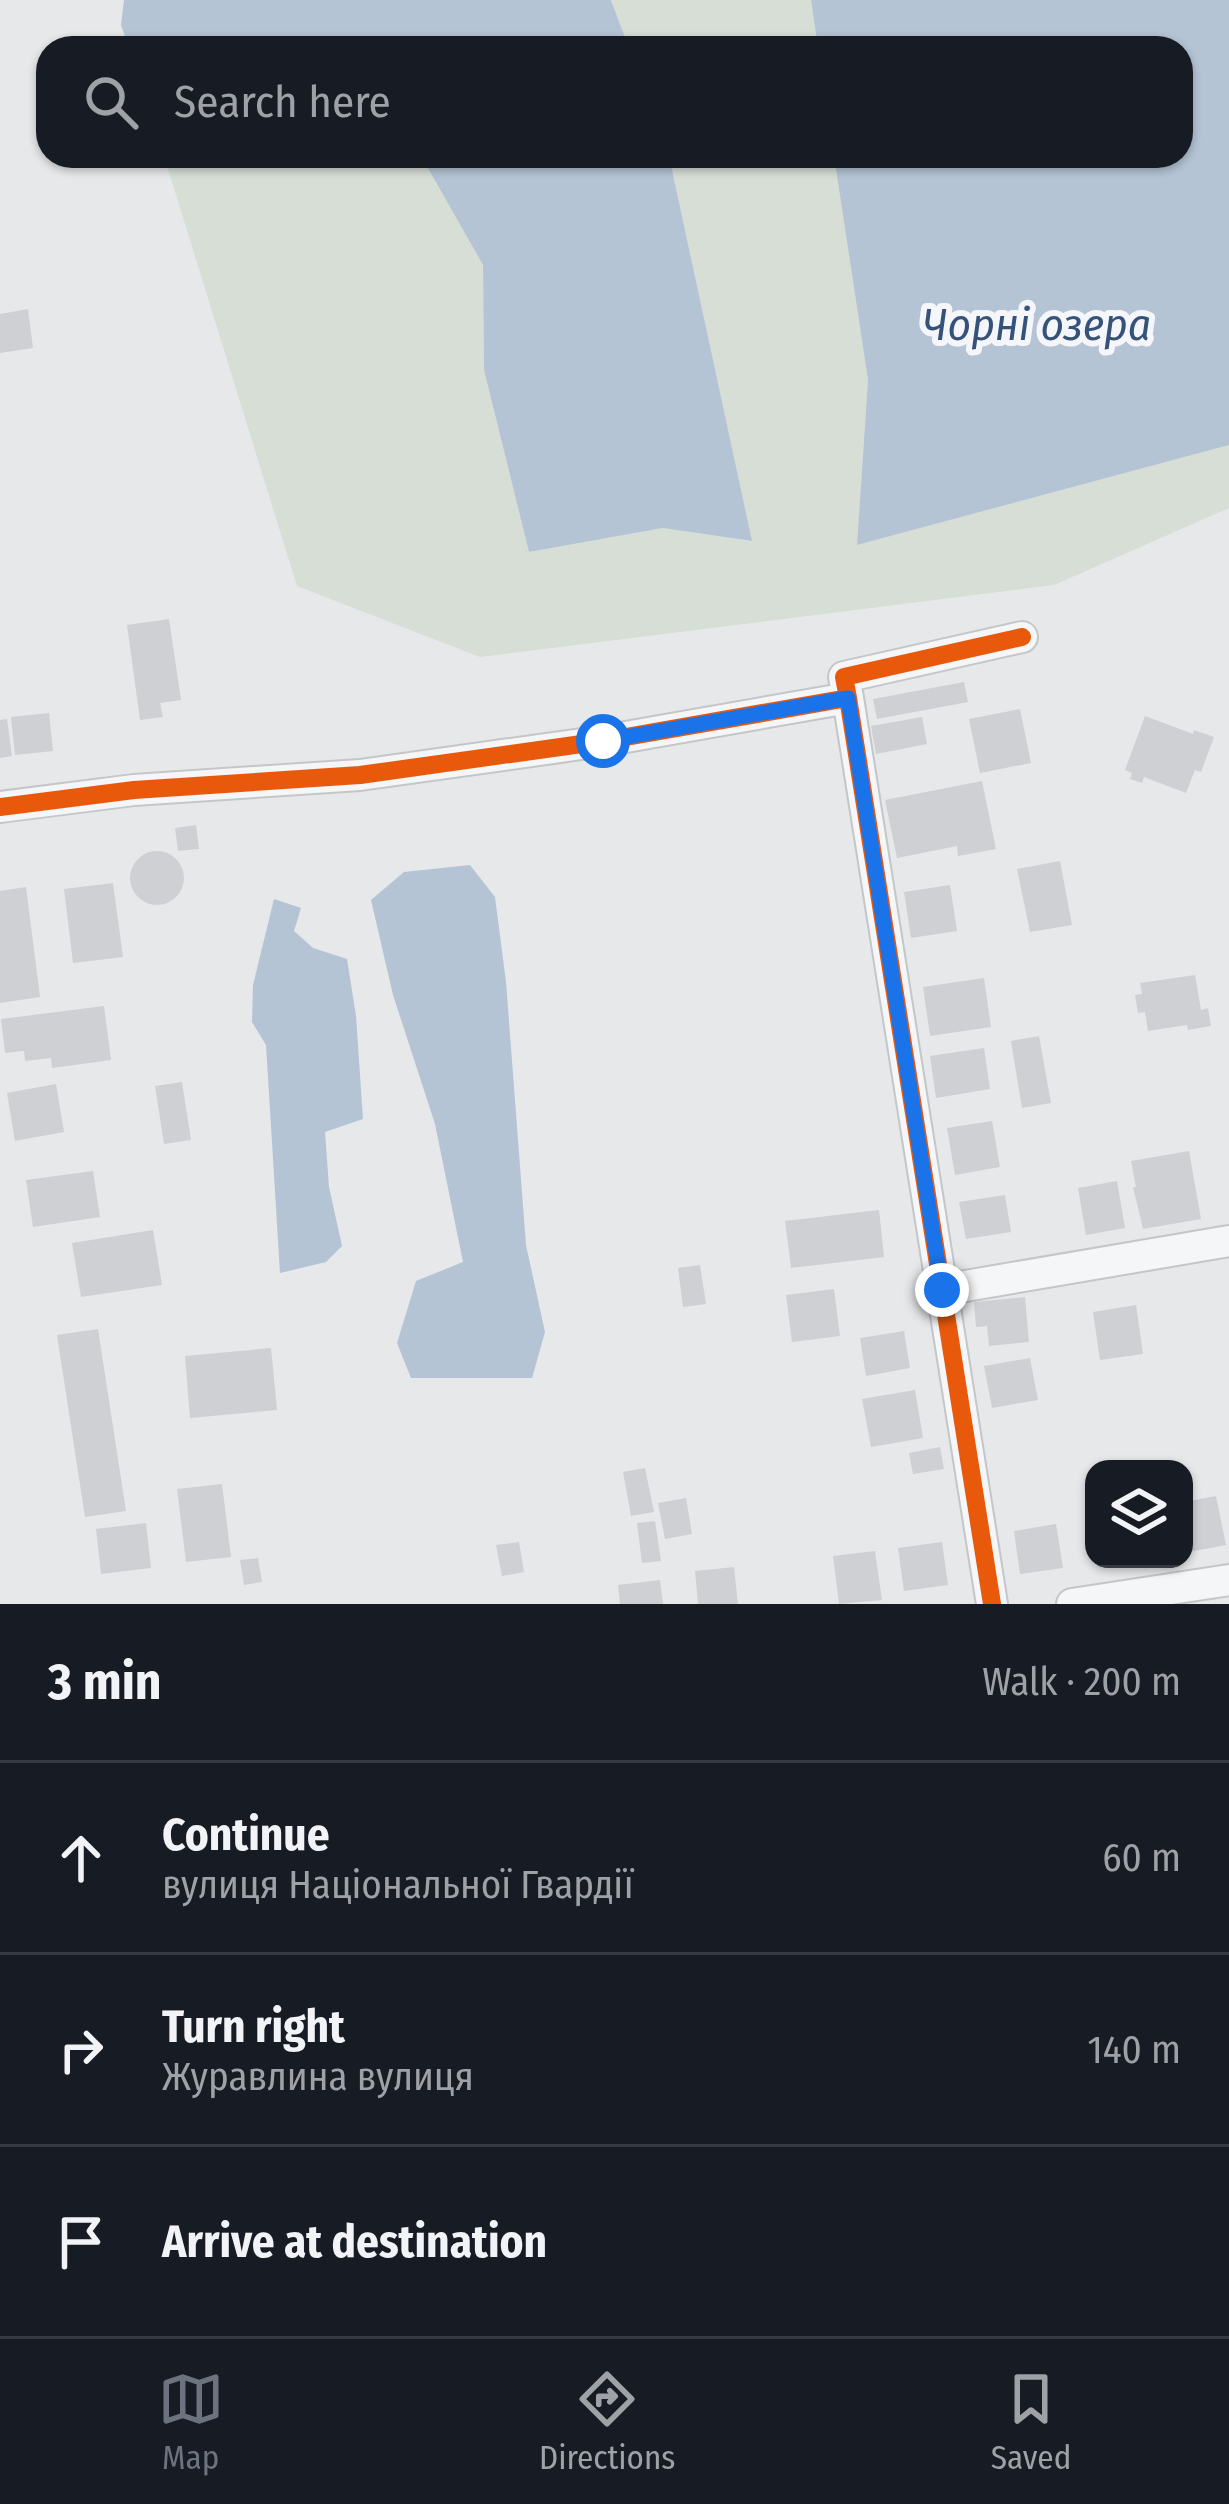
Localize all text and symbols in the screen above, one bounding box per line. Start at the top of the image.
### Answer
search box [36,36,1193,168]
icon: search [78,69,144,135]
text: Search here [174,75,391,129]
water label: Чорні озера [923,298,1151,352]
route start [576,714,630,768]
route end [915,1263,969,1317]
map controls [1085,1460,1193,1568]
button: layers [1085,1460,1193,1568]
text: 3 min [48,1651,162,1713]
text: Walk · 200 m [982,1659,1181,1705]
text: Continue [162,1808,330,1862]
icon: ahead [48,1825,114,1891]
text: 60 m [1102,1835,1181,1881]
text: вулиця Національної Гвардії [162,1862,634,1908]
text: Turn right [162,2000,345,2054]
icon: right [48,2017,114,2083]
text: 140 m [1087,2027,1181,2073]
text: Журавлина вулиця [162,2054,474,2100]
icon: arrive [48,2209,114,2275]
text: Arrive at destination [162,2215,547,2269]
tab: Map [158,2366,224,2478]
tab: Directions [539,2366,675,2478]
tab: Saved [991,2366,1071,2478]

